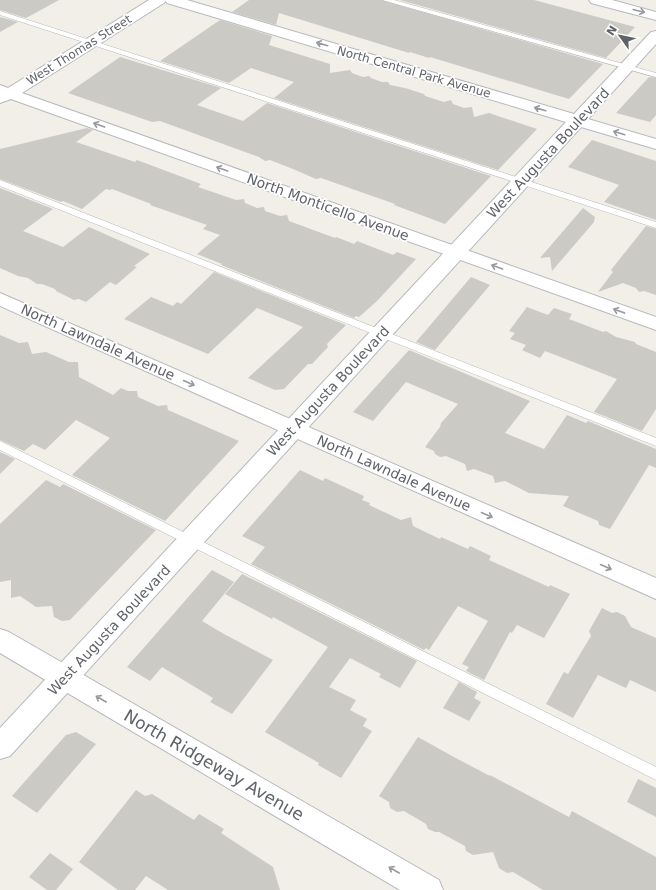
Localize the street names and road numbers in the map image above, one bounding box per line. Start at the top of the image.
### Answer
street label: West Thomas Street [24,12,134,88]
street label: North Central Park Avenue [336,43,492,101]
street label: West Augusta Boulevard [484,85,612,221]
street label: North Monticello Avenue [245,170,411,244]
street label: North Lawndale Avenue [19,301,177,383]
street label: West Augusta Boulevard [264,323,392,459]
street label: North Lawndale Avenue [315,432,473,514]
street label: West Augusta Boulevard [45,562,173,698]
street label: North Ridgeway Avenue [120,705,308,825]

